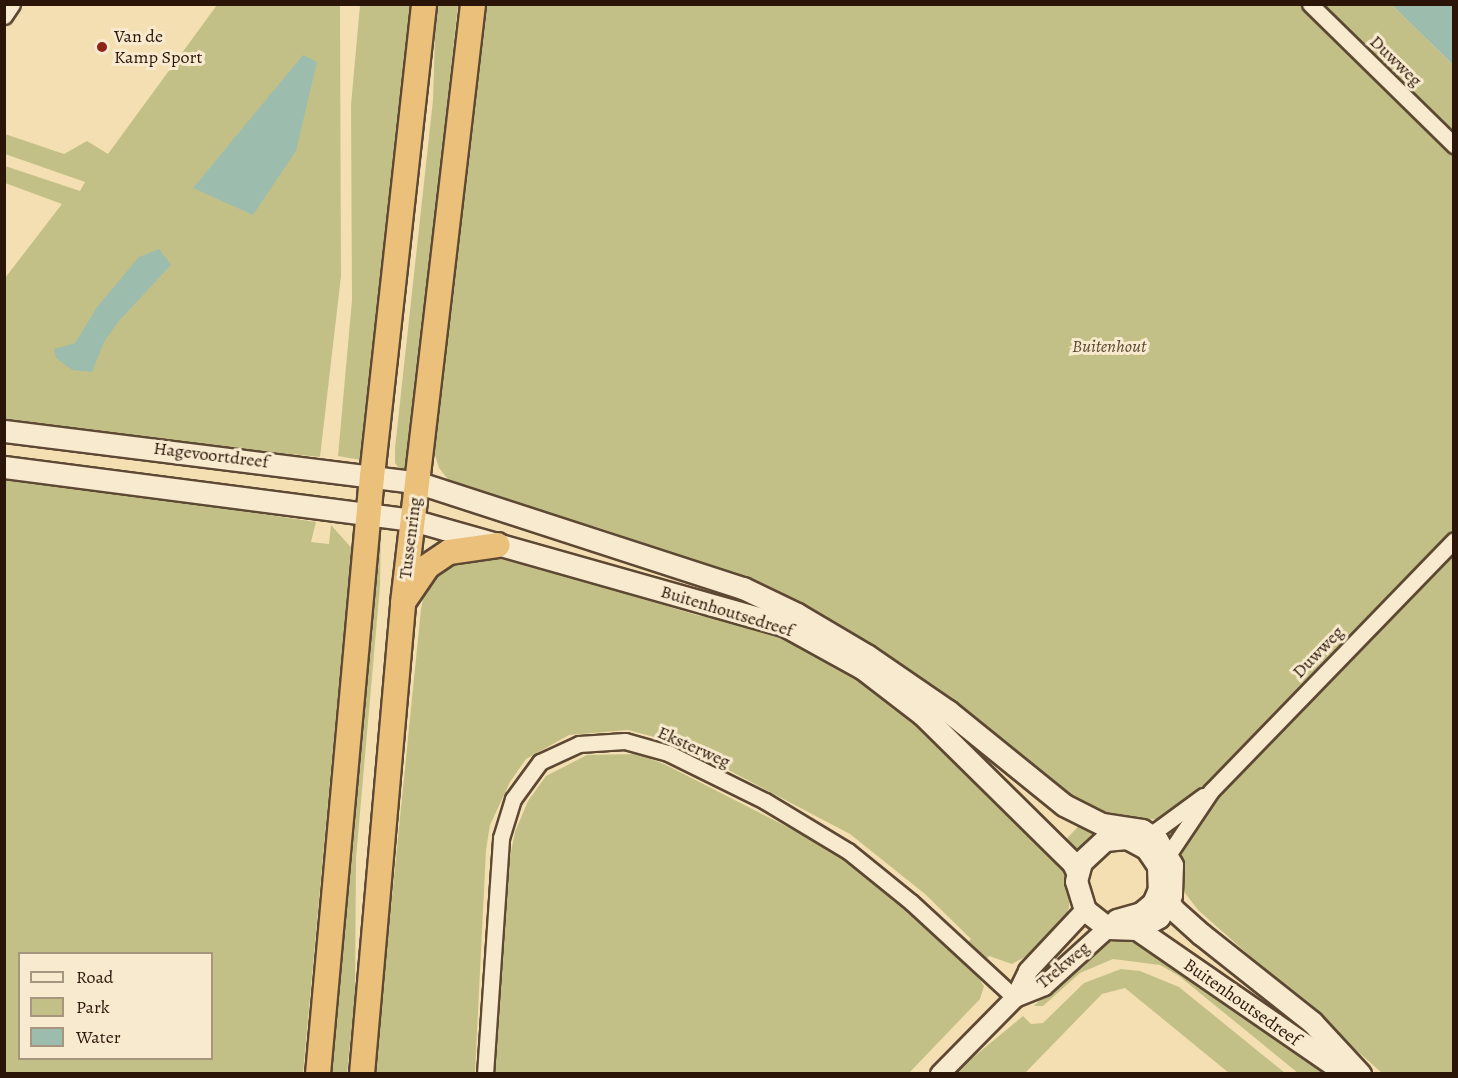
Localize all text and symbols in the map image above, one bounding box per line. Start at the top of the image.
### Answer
place label: Van de Kamp Sport [114,26,202,68]
street label: Duwweg [1365,31,1427,91]
marker: Van de Kamp Sport [95,40,109,54]
park label: Buitenhout [1072,335,1146,357]
street label: Hagevoortdreef [152,437,270,473]
street label: Tussenring [394,496,426,580]
street label: Buitenhoutsedreef [658,581,796,641]
street label: Duwweg [1288,621,1348,683]
street label: Eksterweg [654,721,734,773]
street label: Trekweg [1032,937,1094,993]
legend [18,952,213,1060]
street label: Buitenhoutsedreef [1180,954,1304,1050]
text: Road [76,965,113,989]
text: Park [76,995,110,1019]
text: Water [76,1025,121,1049]

